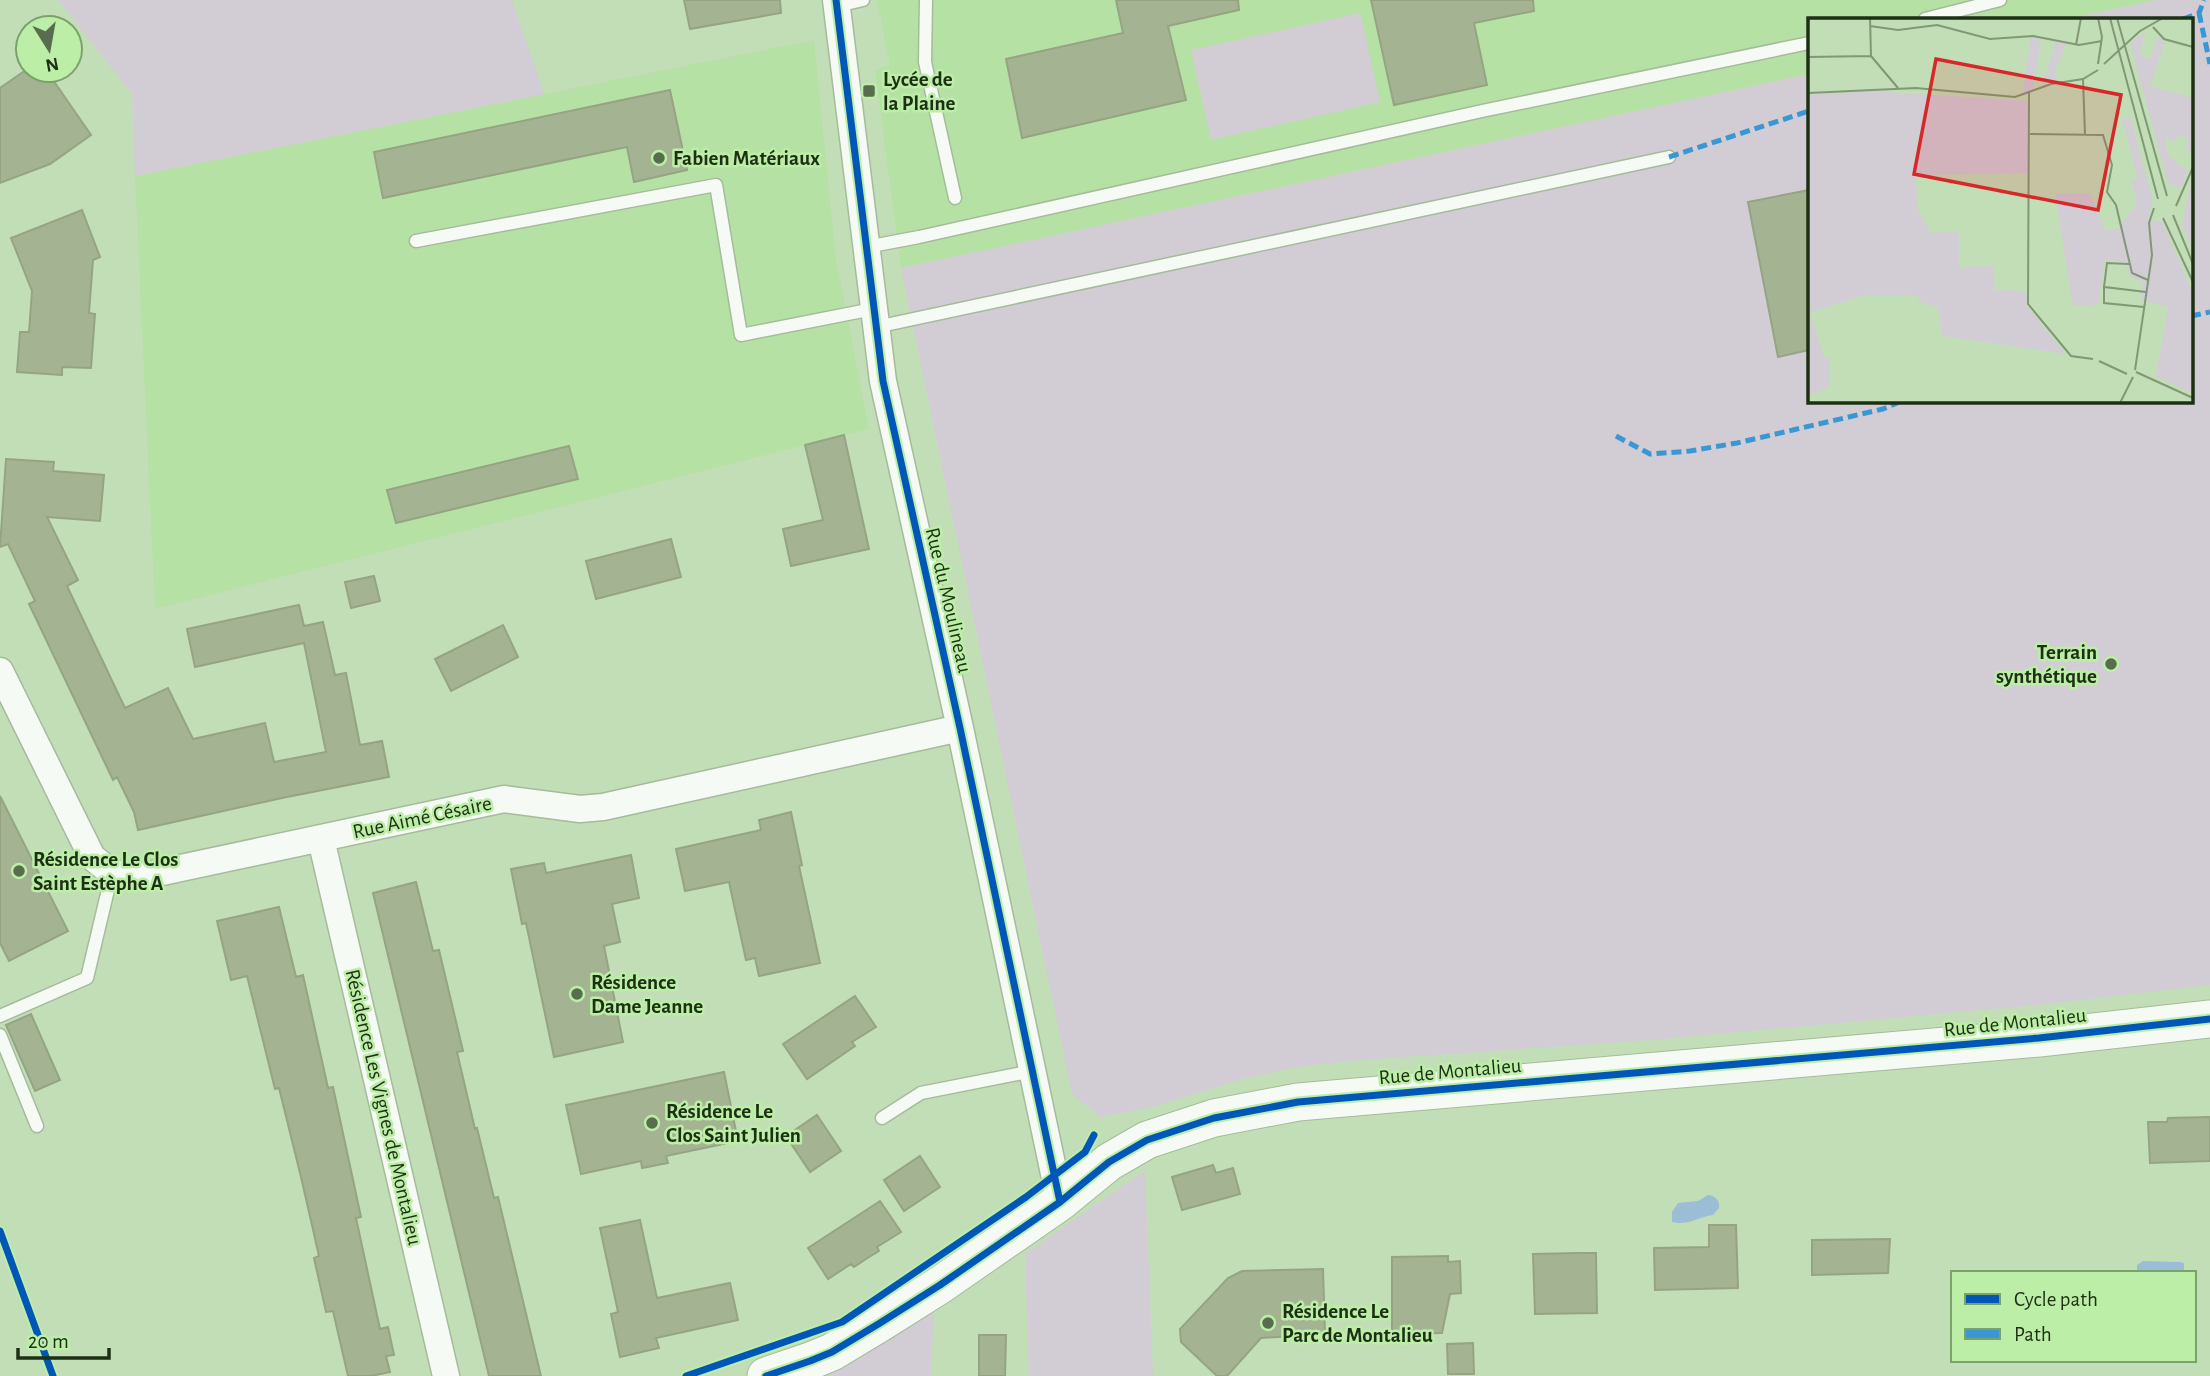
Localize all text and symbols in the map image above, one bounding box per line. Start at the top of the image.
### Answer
north arrow [14,14,84,84]
inset map [1808,18,2192,402]
text: N [44,54,60,75]
place label: Lycée de la Plaine [883,69,956,114]
marker: Lycée de la Plaine [861,83,877,99]
place label: Fabien Matériaux [673,148,820,169]
marker: Fabien Matériaux [651,150,667,166]
street label: Rue du Moulineau [922,525,976,675]
place label: Terrain synthétique [1996,642,2097,687]
marker: Terrain synthétique [2103,656,2119,672]
street label: Rue Aimé Césaire [351,793,493,842]
place label: Résidence Le Clos Saint Estèphe A [33,849,178,894]
marker: Résidence Le Clos Saint Estèphe A [11,863,27,879]
street label: Résidence Les Vignes de Montalieu [342,967,426,1247]
place label: Résidence Dame Jeanne [591,972,703,1017]
marker: Résidence Dame Jeanne [569,986,585,1002]
street label: Rue de Montalieu [1943,1005,2088,1040]
street label: Rue de Montalieu [1378,1055,1523,1088]
place label: Résidence Le Clos Saint Julien [666,1101,801,1146]
marker: Résidence Le Clos Saint Julien [644,1115,660,1131]
legend [1951,1271,2196,1362]
text: Cycle path [2014,1289,2098,1310]
place label: Résidence Le Parc de Montalieu [1282,1301,1433,1346]
marker: Résidence Le Parc de Montalieu [1260,1315,1276,1331]
scale bar [18,1316,108,1360]
text: Path [2014,1324,2052,1345]
text: 20 m [28,1331,69,1352]

